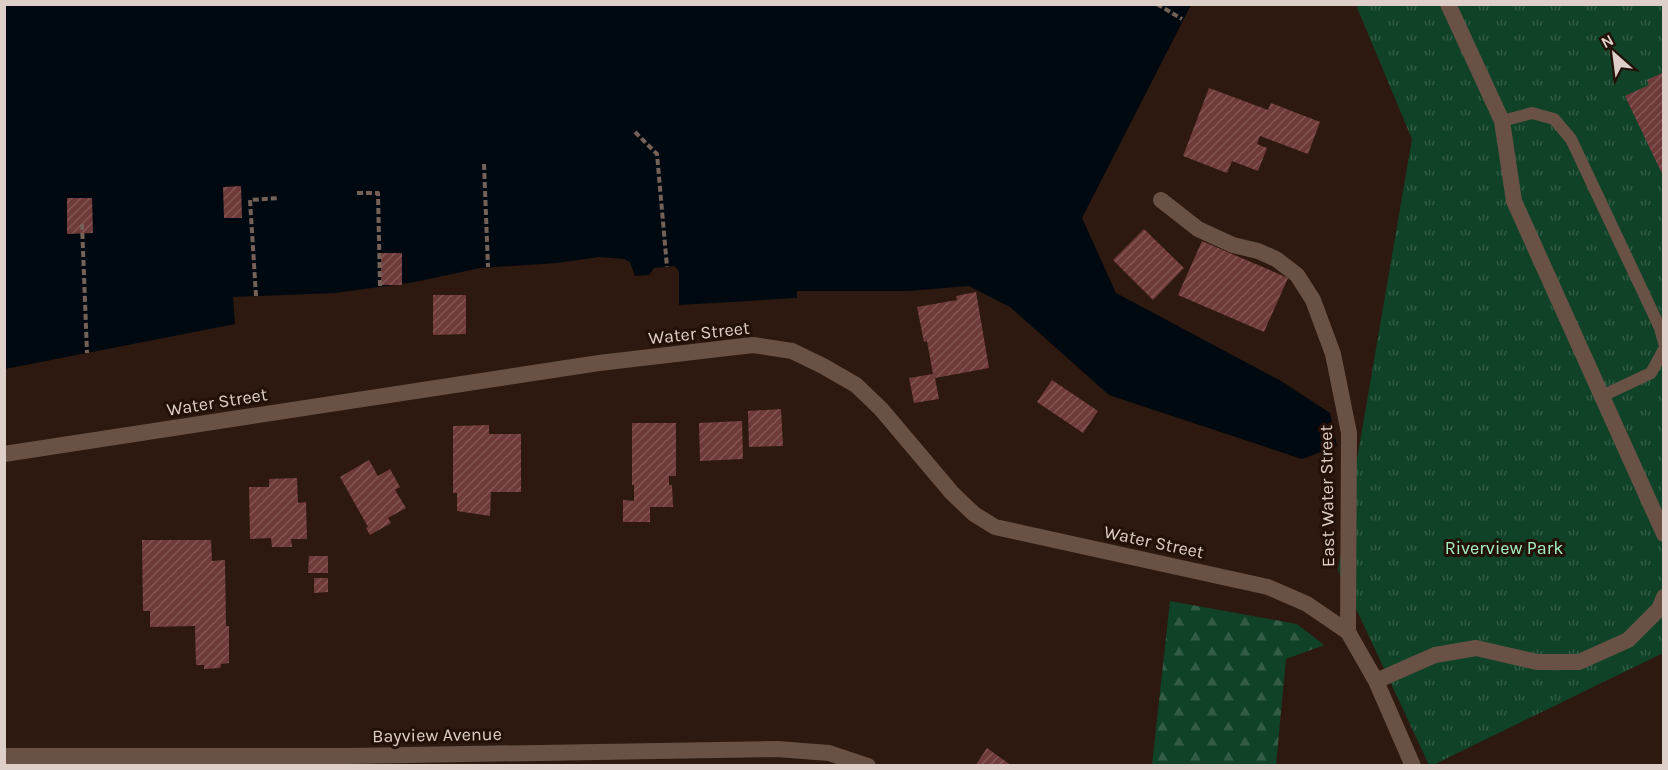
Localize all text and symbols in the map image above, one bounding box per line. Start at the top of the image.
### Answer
north arrow [1584,24,1644,84]
text: N [1598,30,1617,52]
street label: Water Street [647,317,751,349]
street label: Water Street [165,383,269,421]
street label: East Water Street [1315,425,1339,567]
street label: Water Street [1102,521,1206,563]
park label: Riverview Park [1445,537,1563,559]
street label: Bayview Avenue [372,723,502,747]

